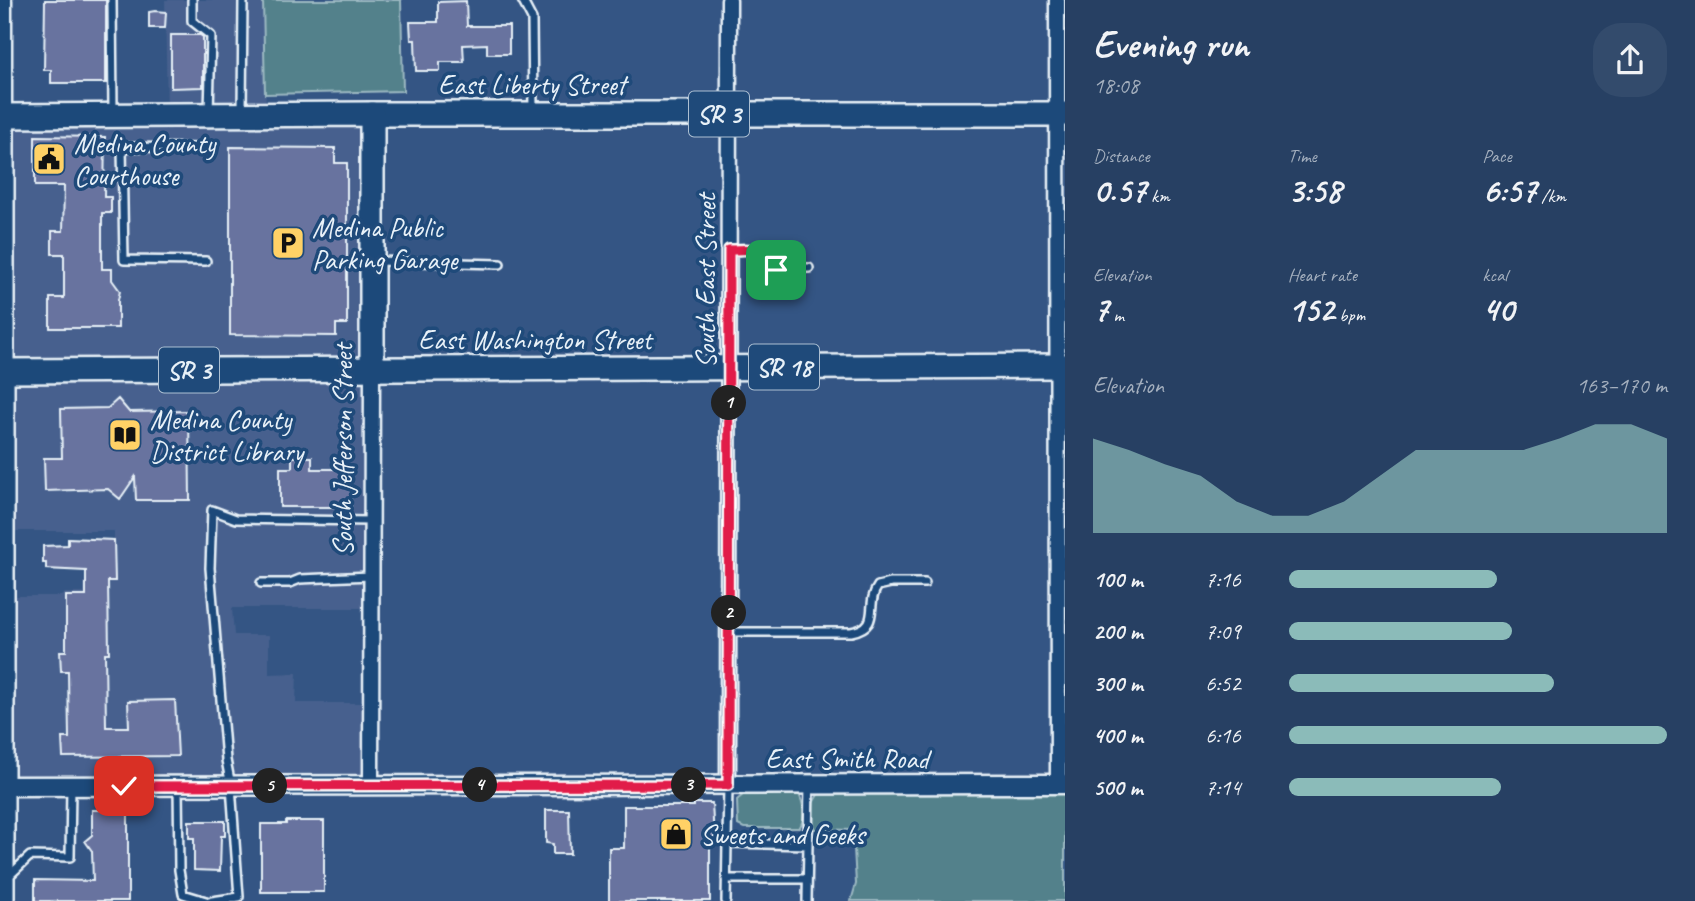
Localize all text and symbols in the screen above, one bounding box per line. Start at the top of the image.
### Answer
text: Evening run [1093,21,1249,68]
button: share [1593,23,1667,97]
street label: East Liberty Street [438,67,630,102]
text: 18:08 [1093,71,1139,100]
road number: SR 3 [689,91,749,136]
place label: Medina County Courthouse [74,126,218,193]
public building icon: Medina County Courthouse [30,140,68,178]
text: Distance [1093,144,1150,168]
text: Time [1288,144,1317,168]
text: Pace [1482,144,1512,168]
text: 0.57 [1093,168,1146,213]
text: 3:58 [1288,168,1341,213]
text: 6:57 [1482,168,1537,213]
text: km [1146,184,1170,208]
text: /km [1537,184,1566,208]
street label: South East Street [688,191,723,368]
place label: Medina Public Parking Garage [312,210,459,277]
parking icon: Medina Public Parking Garage [269,224,307,262]
pin [746,240,806,300]
icon: arrive [757,251,795,289]
text: Elevation [1093,263,1151,287]
text: Heart rate [1288,263,1357,287]
text: kcal [1482,263,1507,287]
text: 7 [1093,287,1109,332]
text: 152 [1288,287,1334,332]
text: 40 [1482,287,1514,332]
text: m [1109,303,1124,327]
text: bpm [1334,303,1365,327]
street label: East Washington Street [418,322,654,357]
street label: South Jefferson Street [325,341,360,556]
road number: SR 18 [749,344,819,390]
road number: SR 3 [159,348,219,392]
text: Elevation [1093,371,1164,400]
text: 163–170 m [1576,371,1667,400]
pin: 1 [712,386,746,420]
text: 1 [724,390,733,414]
place label: Medina County District Library [150,402,306,469]
library icon: Medina County District Library [106,416,144,454]
text: 100 m [1093,565,1143,594]
text: 7:16 [1205,565,1241,594]
pin: 2 [712,596,746,630]
text: 2 [724,600,733,624]
text: 200 m [1093,617,1143,646]
text: 7:09 [1205,617,1241,646]
text: 300 m [1093,669,1143,698]
text: 6:52 [1205,669,1241,698]
text: 400 m [1093,721,1143,750]
text: 6:16 [1205,721,1241,750]
street label: East Smith Road [766,741,932,776]
pin [94,756,154,816]
icon: check [105,767,143,805]
pin: 5 [252,768,288,804]
pin: 4 [462,768,498,802]
pin: 3 [672,768,706,802]
text: 4 [475,772,484,796]
text: 3 [684,772,693,796]
text: 5 [265,773,274,797]
text: 500 m [1093,773,1142,802]
text: 7:14 [1205,773,1241,802]
shop icon: Sweets and Geeks [657,815,695,853]
place label: Sweets and Geeks [700,817,867,852]

